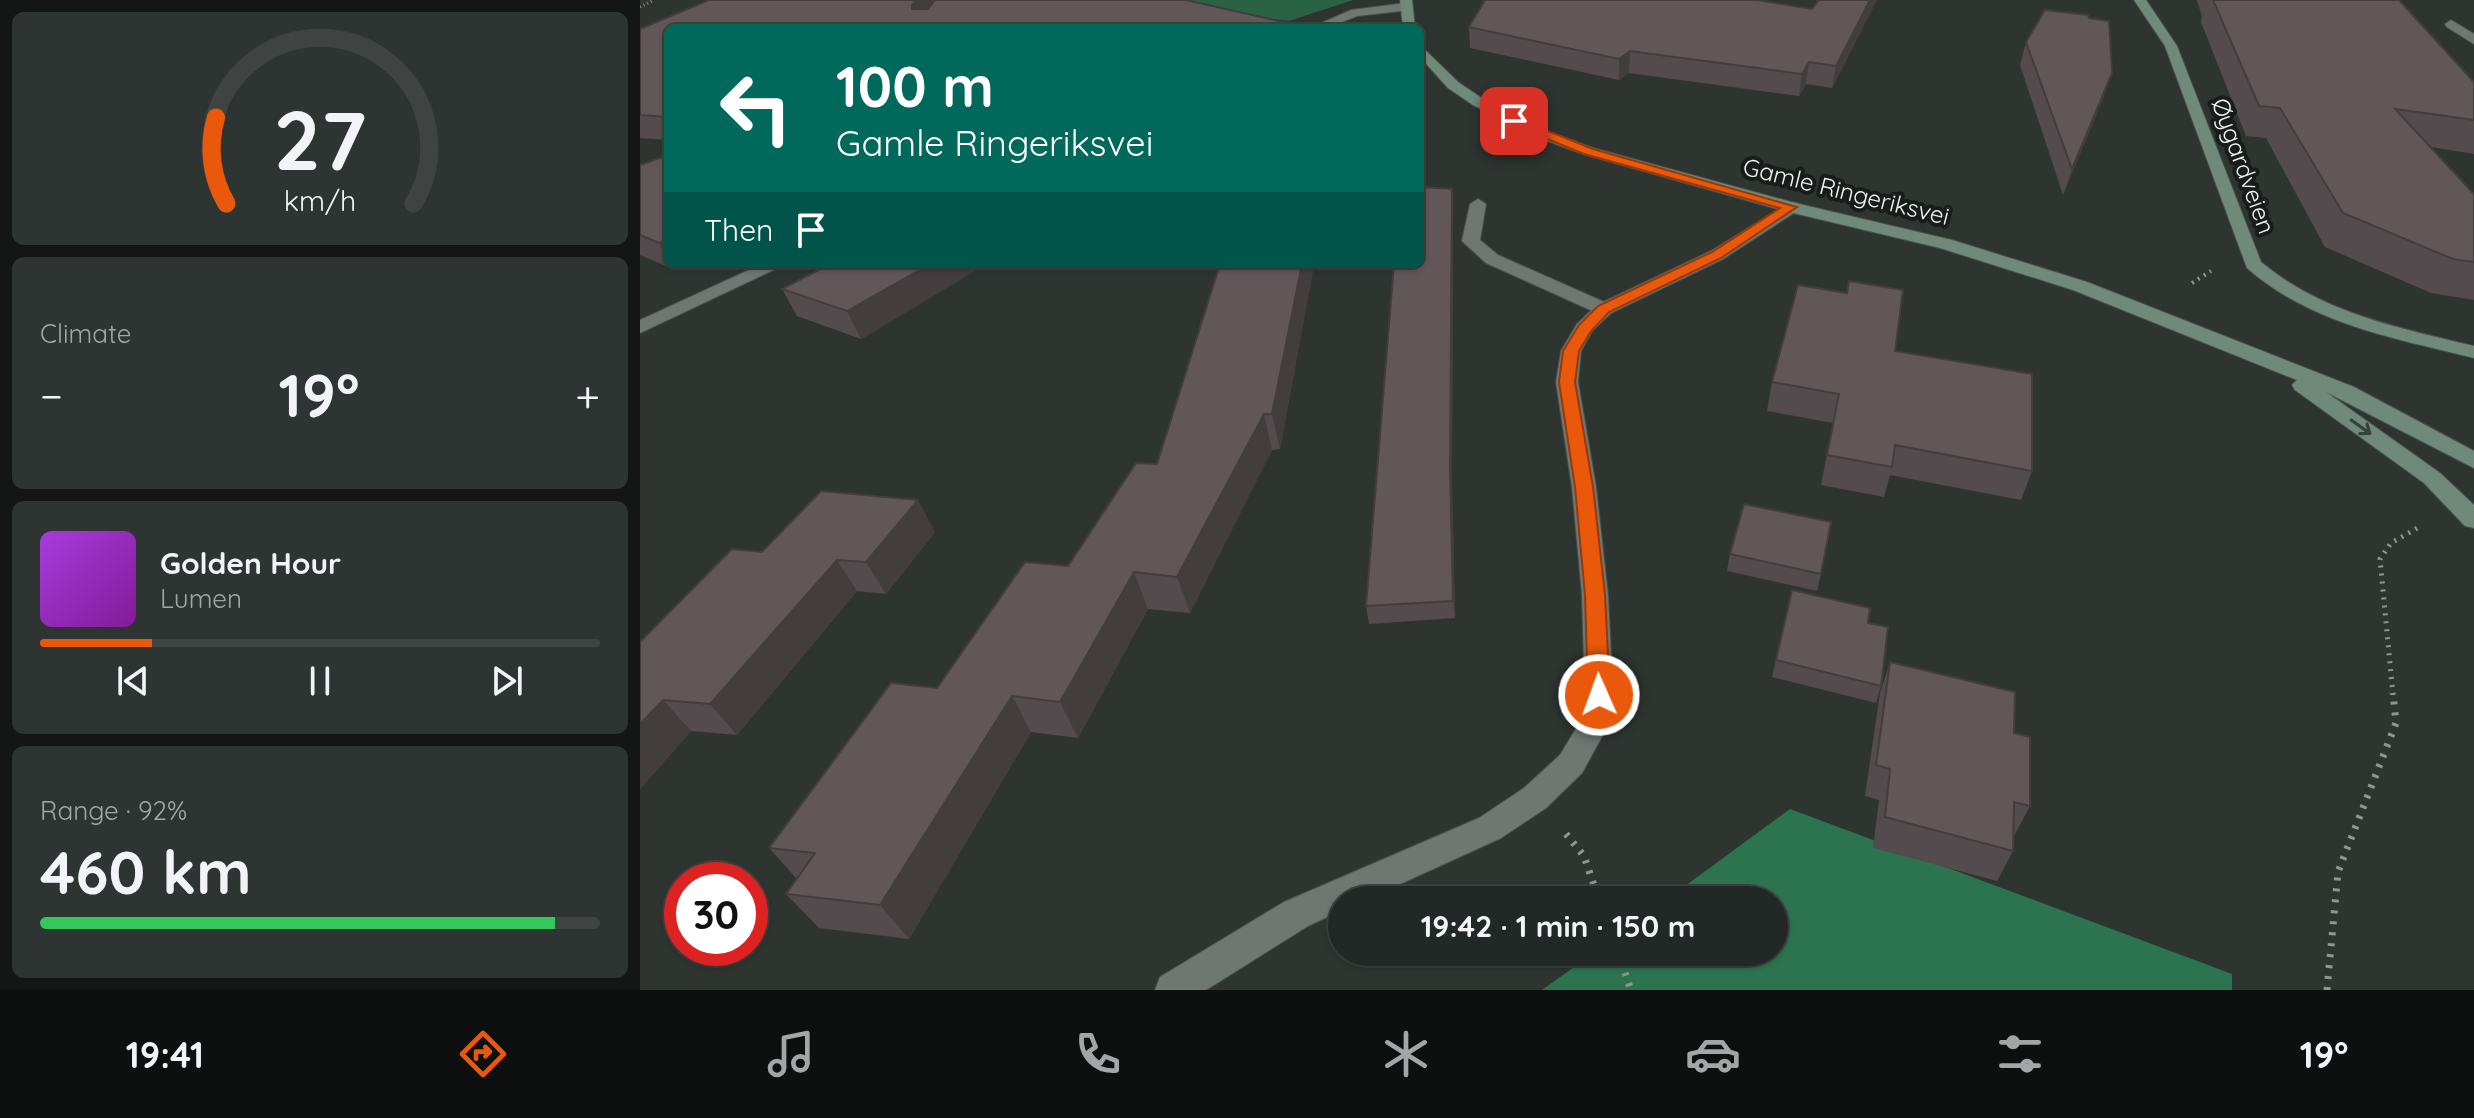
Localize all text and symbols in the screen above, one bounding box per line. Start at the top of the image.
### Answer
text: 100 m [836,51,994,121]
icon: left [704,56,808,160]
text: 27 [273,87,367,191]
pin [1480,87,1548,155]
street label: Øygardveien [2206,94,2282,238]
icon: arrive [1492,99,1536,143]
text: Gamle Ringeriksvei [836,120,1153,165]
street label: Gamle Ringeriksvei [1740,151,1953,231]
text: km/h [284,182,356,218]
icon: arrive [789,208,833,252]
text: Then [704,211,773,249]
text: Climate [40,317,131,350]
text: 19° [279,357,360,432]
text: − [40,368,63,423]
text: + [575,368,600,423]
one-way arrow [2350,418,2371,435]
text: Golden Hour [160,544,341,582]
text: Lumen [160,582,242,615]
position arrow [1557,653,1641,737]
icon: previous [111,659,155,703]
icon: pause [298,659,342,703]
icon: next [485,659,529,703]
text: Range · 92% [40,794,187,827]
text: 460 km [40,834,252,909]
speed limit sign: 30 [664,862,768,966]
text: 19:42 · 1 min · 150 m [1421,907,1695,945]
icon: directions [455,1026,511,1082]
icon: music [763,1026,819,1082]
icon: phone [1070,1026,1126,1082]
icon: climate [1378,1026,1434,1082]
icon: car [1685,1026,1741,1082]
icon: filters [1992,1026,2048,1082]
text: 19:41 [126,1032,204,1077]
text: 19° [2300,1032,2348,1077]

